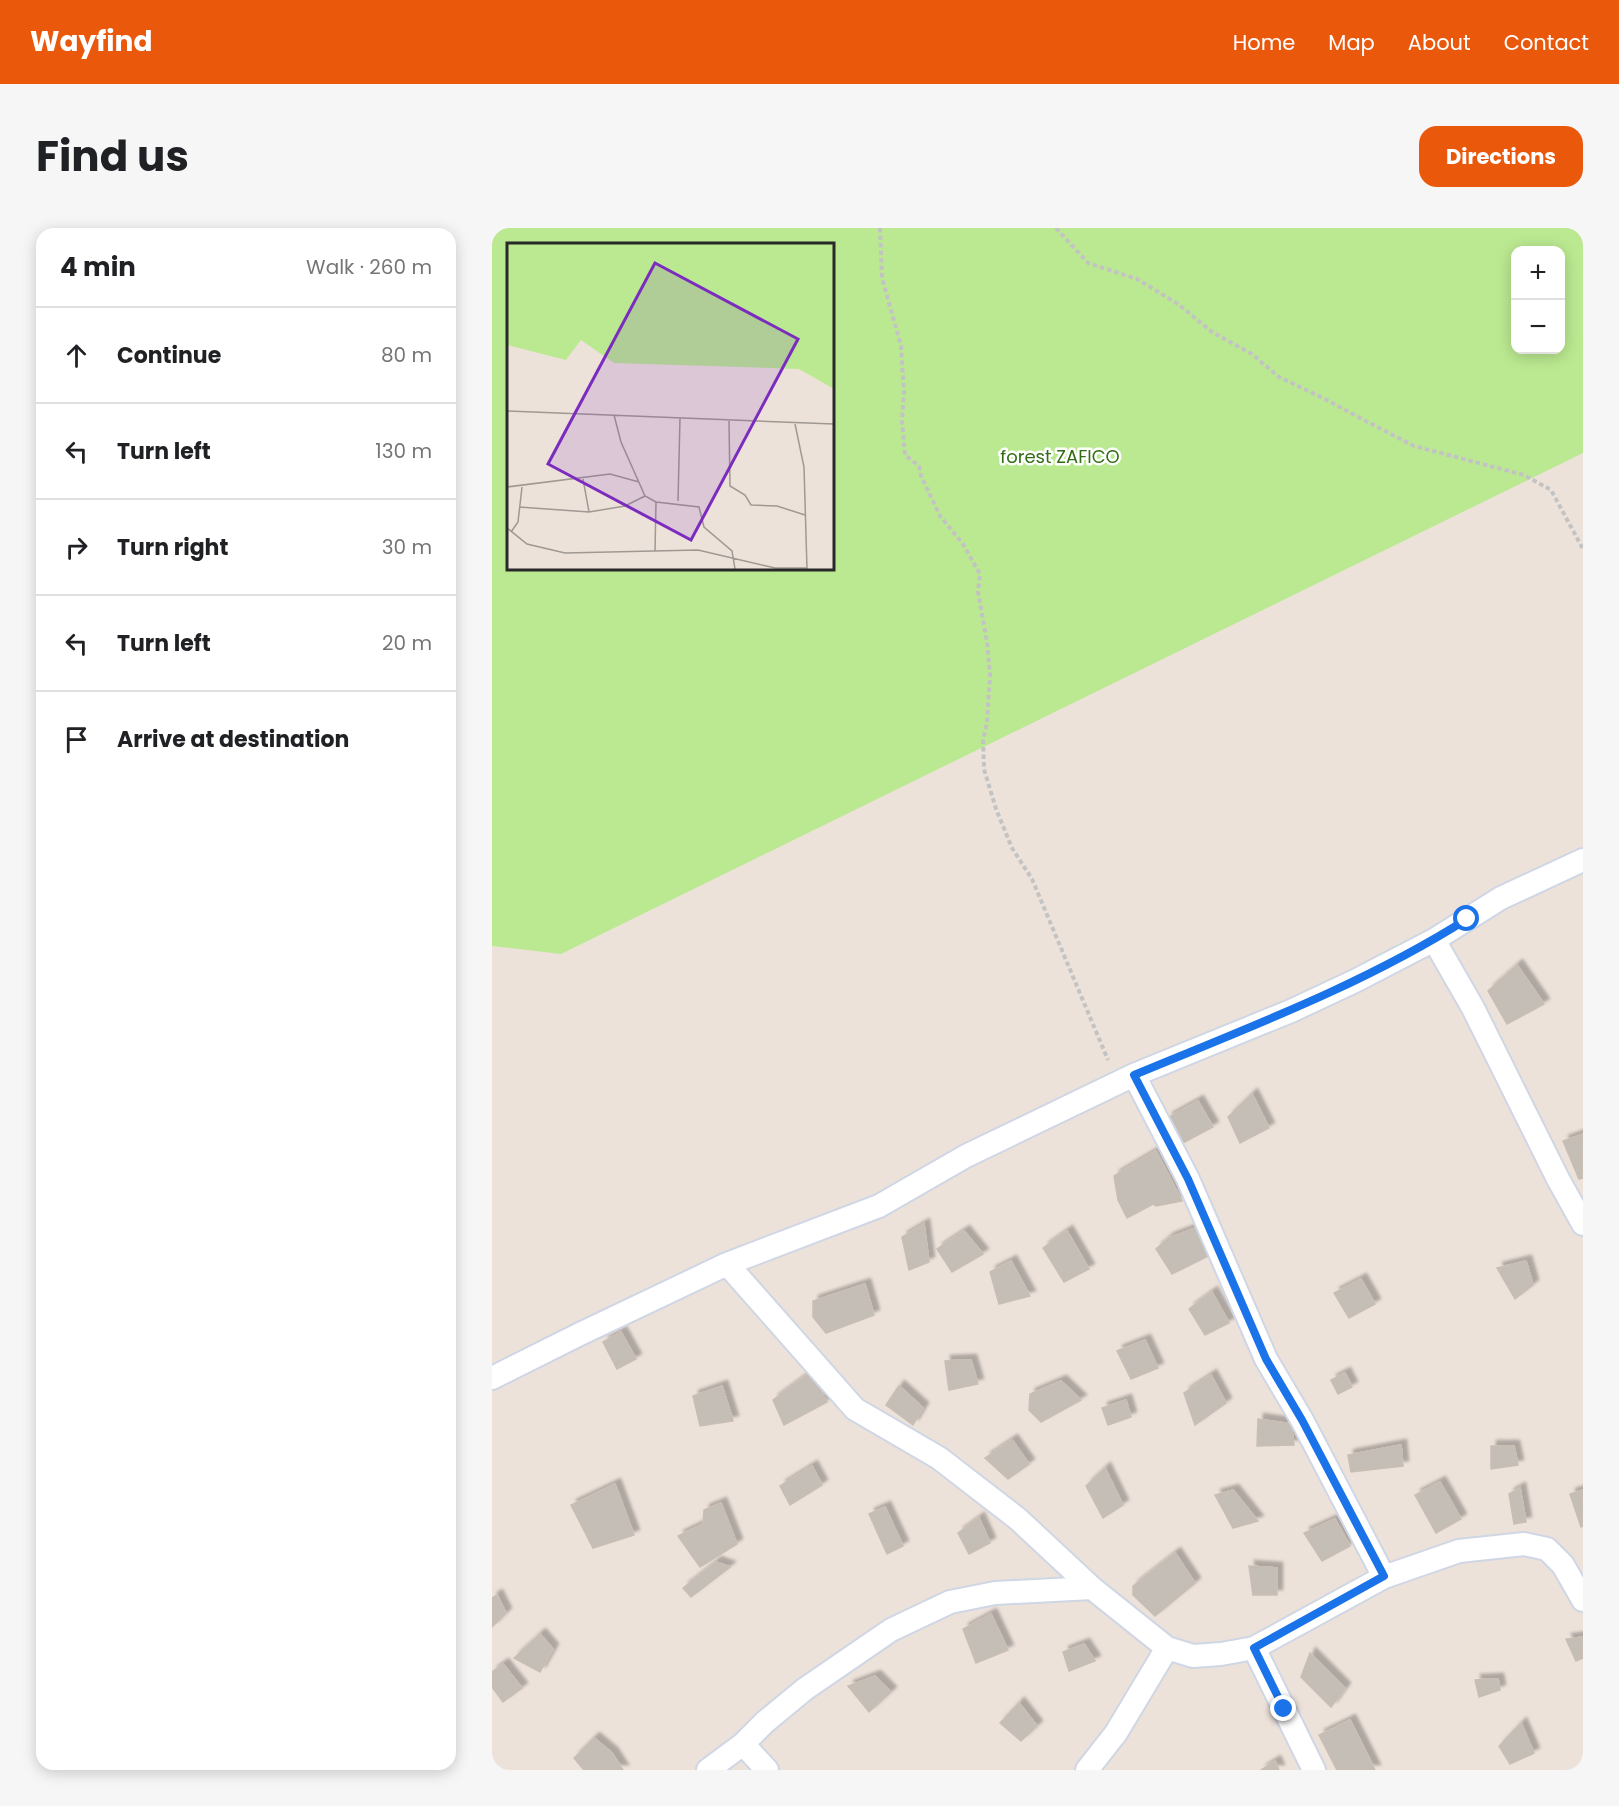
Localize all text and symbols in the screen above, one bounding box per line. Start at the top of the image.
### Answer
text: Wayfind [30,22,152,61]
text: Home [1233,28,1295,57]
text: Map [1328,28,1375,57]
text: About [1408,28,1471,57]
text: Contact [1504,28,1589,57]
button: Directions [1419,126,1583,187]
text: Find us [36,127,189,186]
inset map [507,243,834,570]
map controls [1511,246,1565,354]
button: + [1511,246,1565,300]
text: 4 min [60,249,136,285]
text: Walk · 260 m [306,253,432,281]
button: − [1511,300,1565,354]
icon: ahead [60,339,93,372]
text: Continue [117,340,221,371]
text: 80 m [381,341,432,369]
icon: left [60,435,93,468]
text: Turn left [117,436,211,467]
text: 130 m [375,437,432,465]
park label: forest ZAFICO [1000,444,1120,469]
icon: right [60,531,93,564]
text: Turn right [117,532,228,563]
text: 30 m [382,533,432,561]
icon: left [60,627,93,660]
text: Turn left [117,628,211,659]
text: 20 m [382,629,432,657]
icon: arrive [60,723,93,756]
text: Arrive at destination [117,724,349,755]
route start [1453,905,1479,931]
route end [1270,1695,1296,1721]

